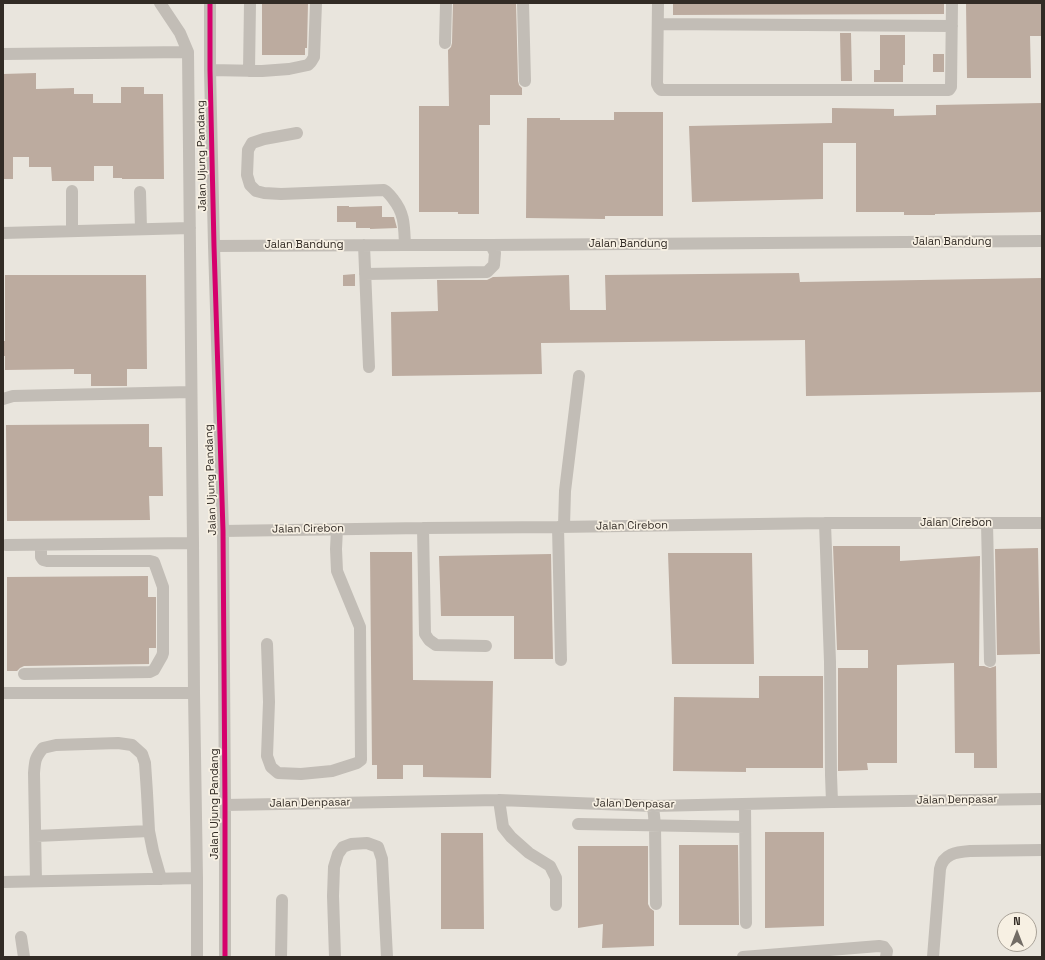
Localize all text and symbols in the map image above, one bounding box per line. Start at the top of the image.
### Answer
street label: Jalan Ujung Pandang [194,100,210,212]
street label: Jalan Bandung [912,235,992,249]
street label: Jalan Bandung [588,237,668,251]
street label: Jalan Bandung [264,238,344,252]
street label: Jalan Ujung Pandang [202,424,220,536]
street label: Jalan Cirebon [920,516,992,530]
street label: Jalan Cirebon [596,519,668,533]
street label: Jalan Cirebon [272,522,344,536]
street label: Jalan Ujung Pandang [208,748,222,860]
street label: Jalan Denpasar [916,793,998,807]
street label: Jalan Denpasar [269,796,351,810]
street label: Jalan Denpasar [593,797,675,811]
north arrow [997,912,1037,952]
text: N [1013,914,1021,928]

